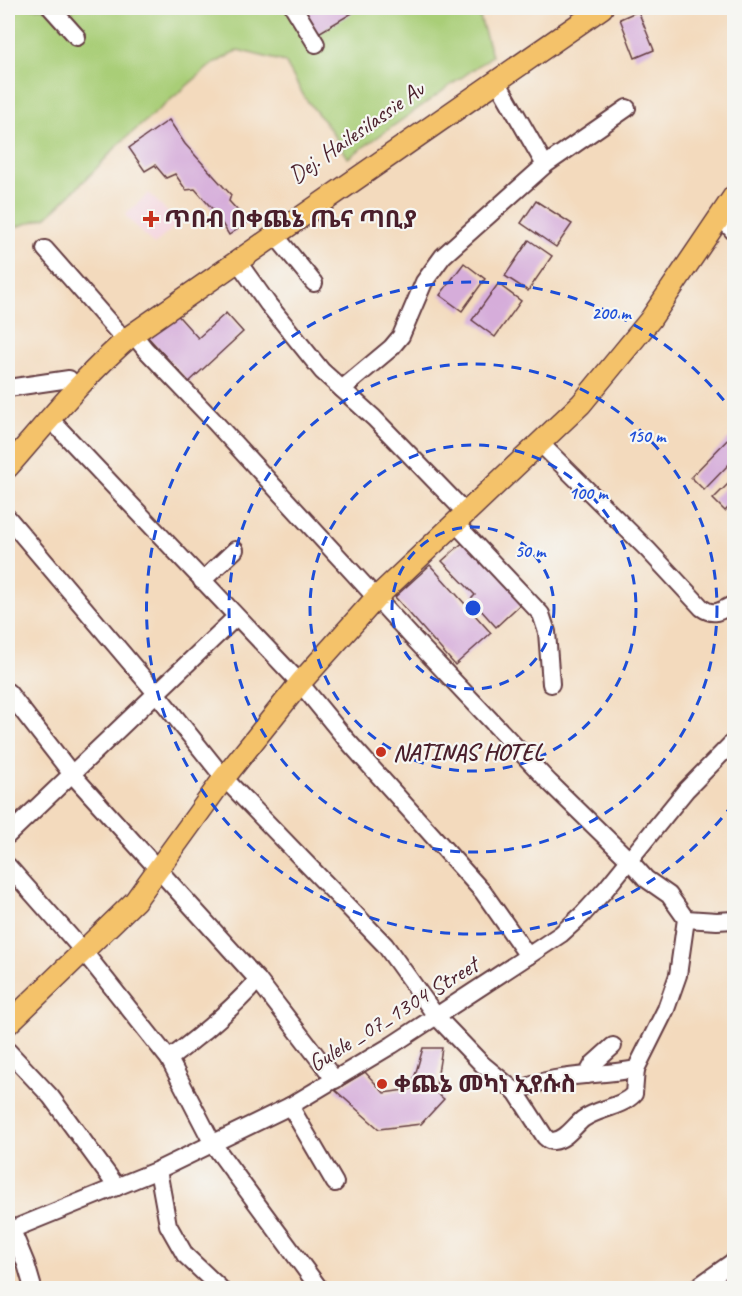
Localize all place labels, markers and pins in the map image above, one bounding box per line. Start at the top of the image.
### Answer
place label: ጥበብ በቀጨኔ ጤና ጣቢያ [164,204,417,234]
marker: ጥበብ በቀጨኔ ጤና ጣቢያ [142,210,160,228]
centre of rings [463,598,483,618]
place label: NATINAS HOTEL [393,737,545,767]
marker: NATINAS HOTEL [374,745,388,759]
place label: ቀጨኔ መካነ ኢየሱስ [394,1069,576,1099]
marker: ቀጨኔ መካነ ኢየሱስ [375,1077,389,1091]

